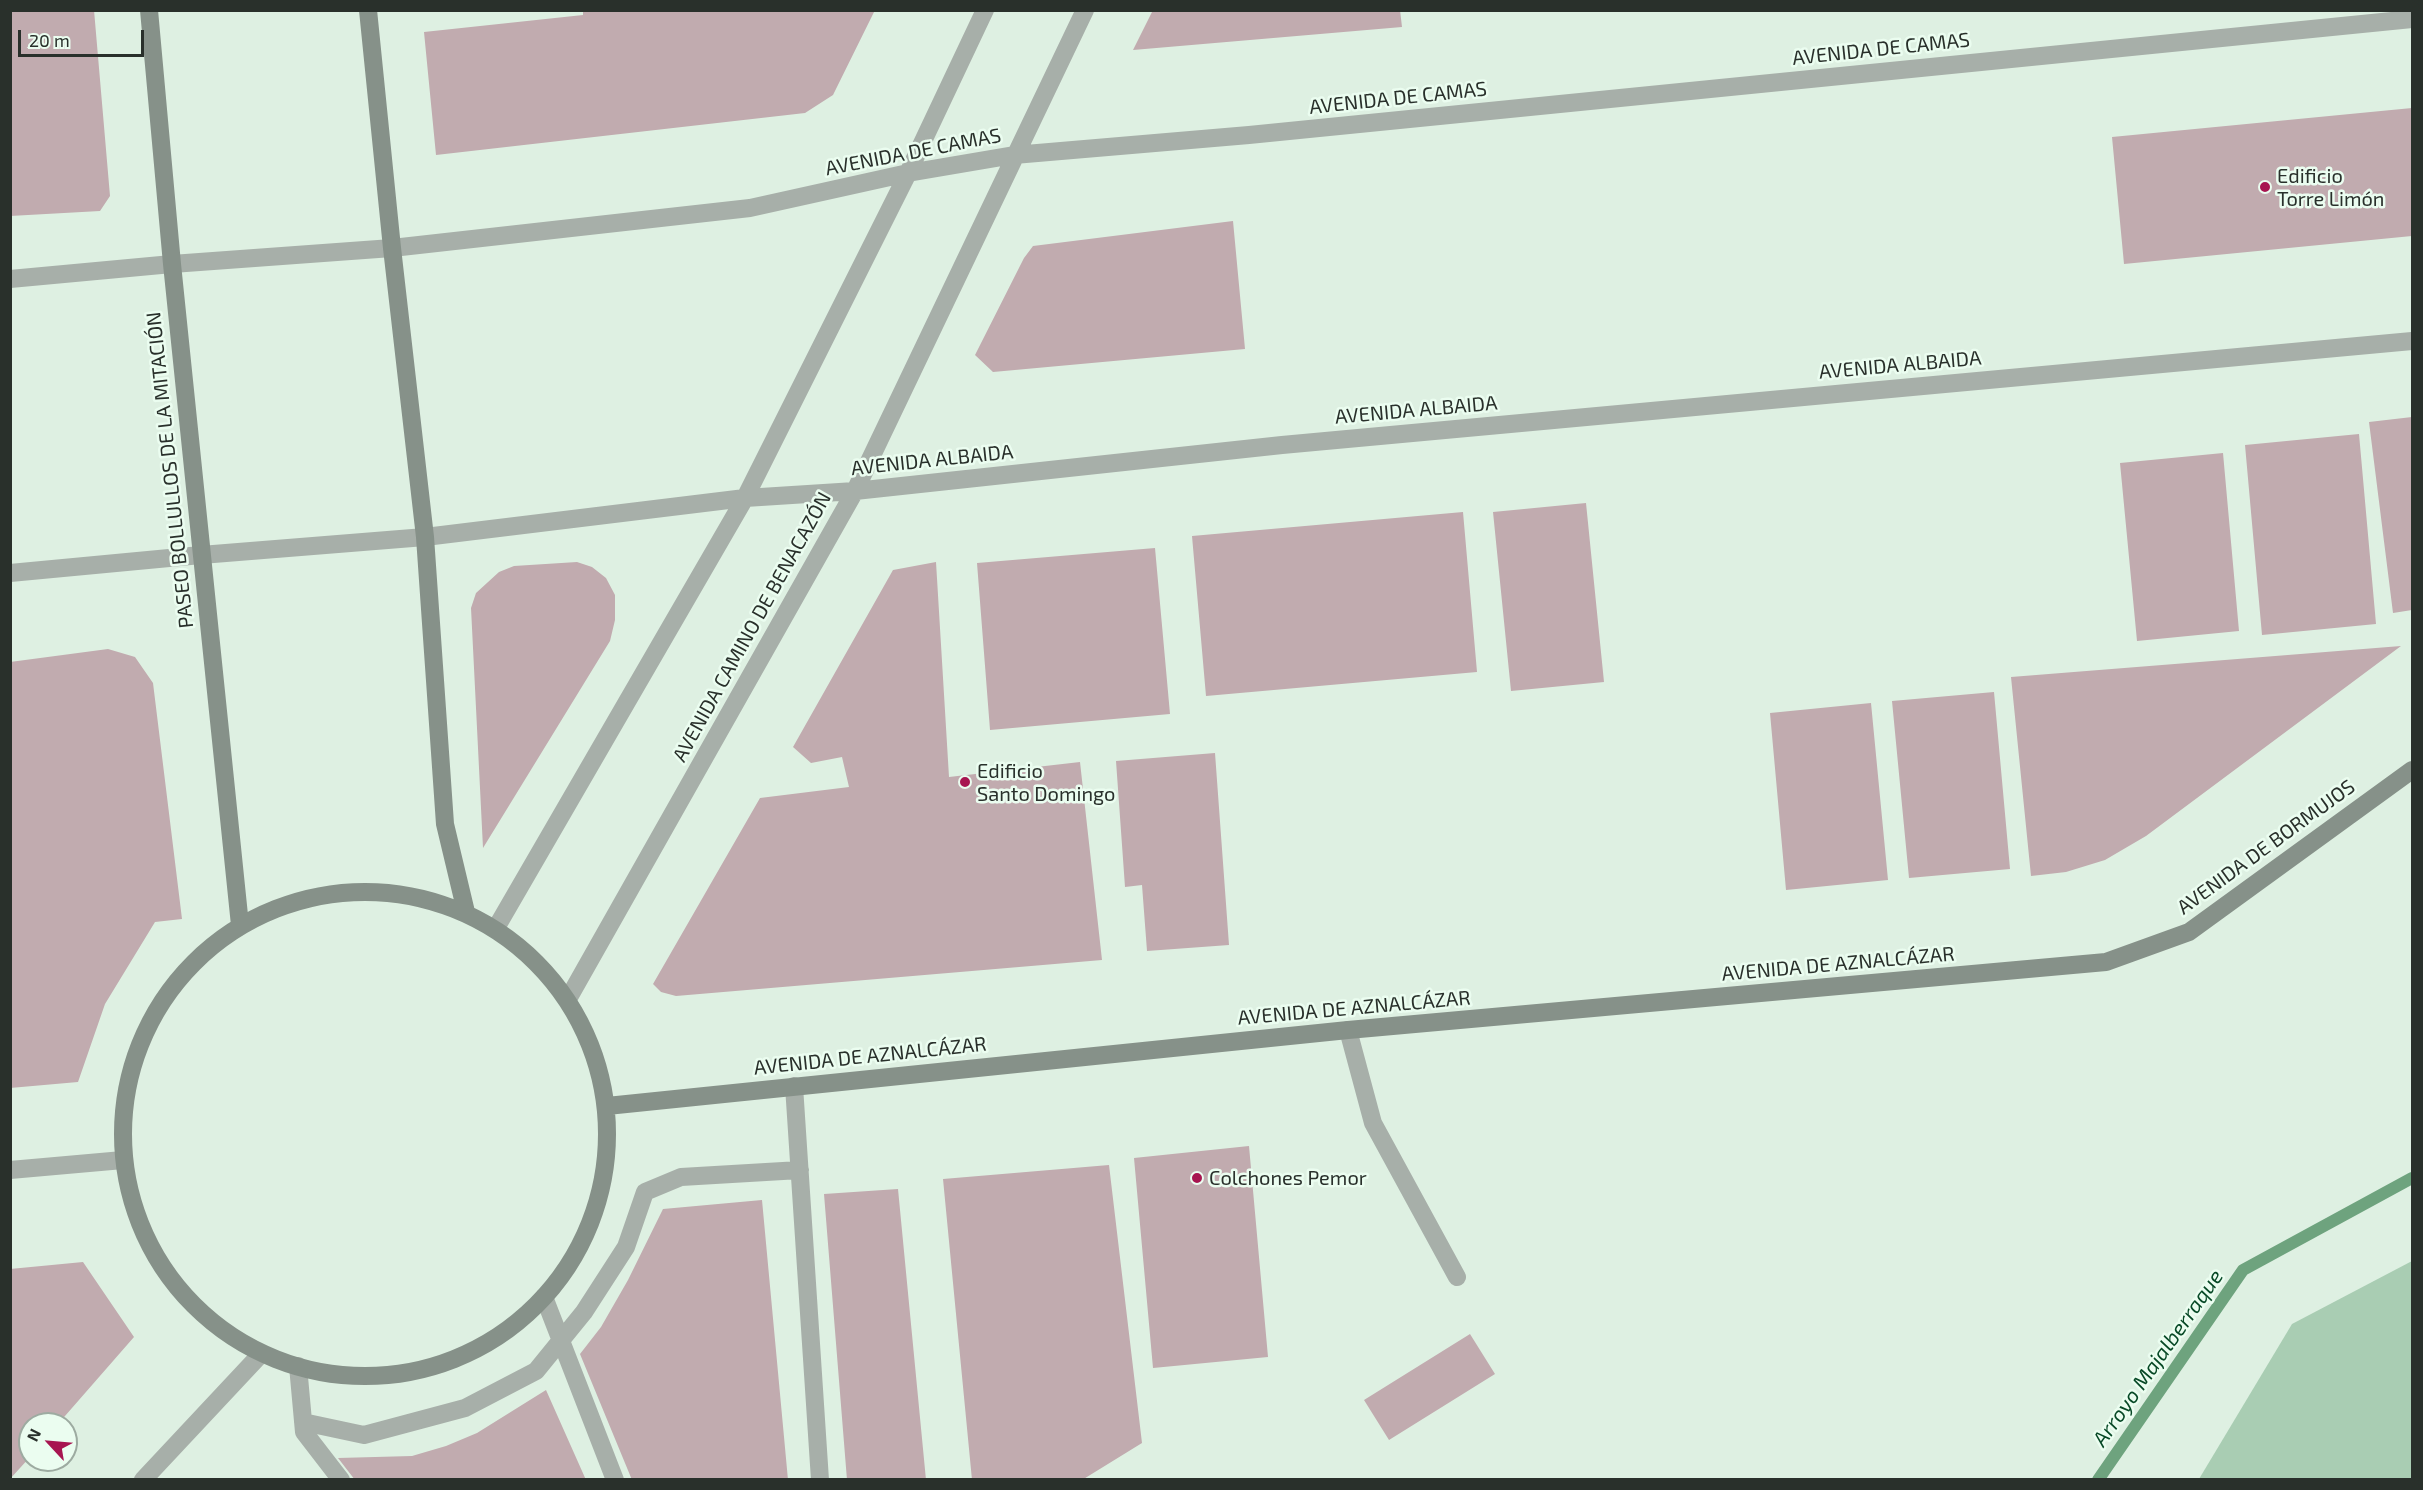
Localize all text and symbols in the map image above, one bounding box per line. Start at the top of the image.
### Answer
scale bar [21,18,147,56]
street label: AVENIDA DE CAMAS [1791,28,1971,70]
text: 20 m [29,29,70,51]
street label: AVENIDA DE CAMAS [1308,77,1488,119]
street label: AVENIDA DE CAMAS [823,123,1003,181]
place label: Edificio Torre Limón [2277,164,2384,211]
marker: Edificio Torre Limón [2258,180,2272,194]
street label: PASEO BOLLULLOS DE LA MITACIÓN [141,311,199,629]
street label: AVENIDA ALBAIDA [1818,346,1982,384]
street label: AVENIDA ALBAIDA [1334,391,1498,429]
street label: AVENIDA ALBAIDA [850,440,1014,480]
street label: AVENIDA CAMINO DE BENACAZÓN [668,488,836,766]
place label: Edificio Santo Domingo [977,759,1115,806]
marker: Edificio Santo Domingo [958,775,972,789]
street label: AVENIDA DE BORMUJOS [2173,775,2359,919]
street label: AVENIDA DE AZNALCÁZAR [1721,942,1955,986]
street label: AVENIDA DE AZNALCÁZAR [1237,986,1471,1030]
street label: AVENIDA DE AZNALCÁZAR [753,1032,987,1080]
place label: Colchones Pemor [1209,1166,1367,1190]
marker: Colchones Pemor [1190,1171,1204,1185]
water label: Arroyo Majalberraque [2087,1265,2229,1451]
north arrow [18,1412,78,1472]
text: N [22,1425,44,1444]

